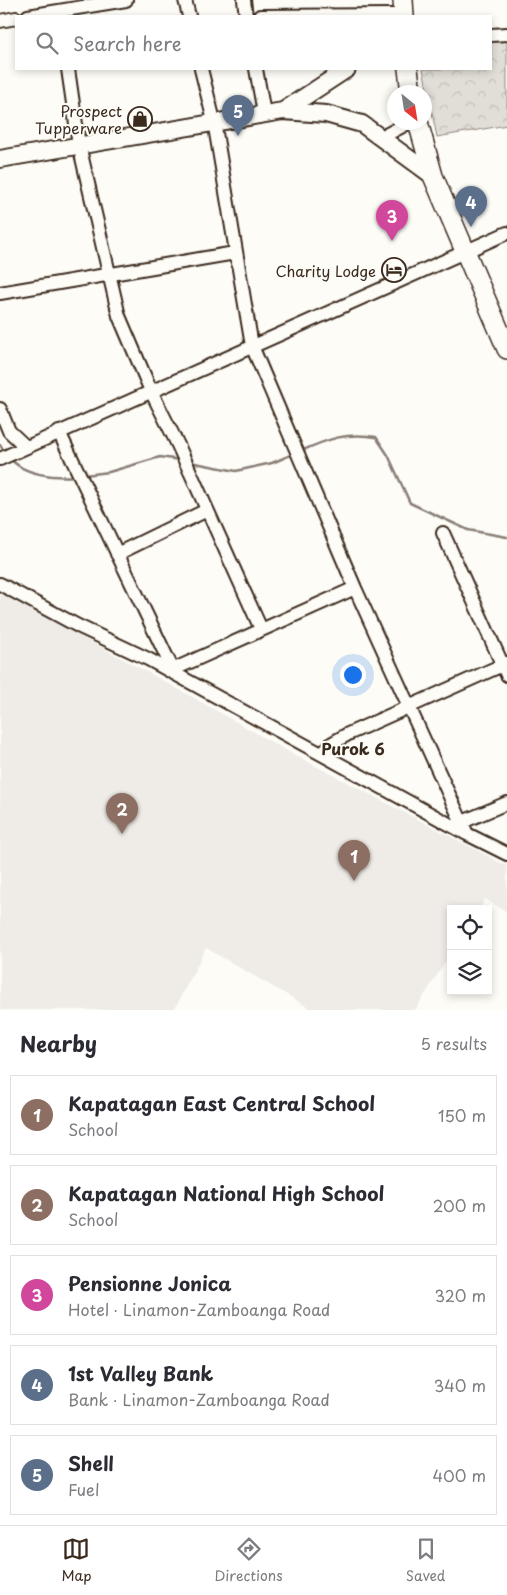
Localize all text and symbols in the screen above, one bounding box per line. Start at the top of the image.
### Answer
search box [15,15,492,70]
icon: search [33,29,61,57]
text: Search here [73,29,182,57]
north arrow [387,85,432,130]
pin: 5 [222,95,254,136]
place label: Prospect Tupperware [35,99,122,139]
shop icon: Prospect Tupperware [127,106,153,132]
pin: 4 [455,186,487,227]
pin: 3 [376,200,408,241]
hotel icon: Charity Lodge [381,257,407,283]
place label: Charity Lodge [275,259,376,282]
your location [340,662,366,688]
district label: Purok 6 [321,736,385,760]
pin: 2 [106,793,138,834]
pin: 1 [338,840,370,881]
map controls [447,905,492,995]
button: locate [447,905,492,950]
button: layers [447,950,492,995]
text: Nearby [20,1027,97,1059]
text: 5 results [420,1031,487,1055]
text: Kapatagan East Central School [68,1089,375,1117]
text: 1 [33,1103,41,1127]
text: 150 m [438,1103,486,1127]
text: School [68,1117,118,1141]
text: Kapatagan National High School [68,1179,384,1207]
text: 2 [31,1193,43,1217]
text: 200 m [433,1193,486,1217]
text: School [68,1207,118,1231]
text: Pensionne Jonica [68,1269,232,1297]
text: 3 [32,1283,42,1307]
text: 320 m [435,1283,486,1307]
text: Hotel · Linamon-Zamboanga Road [68,1297,330,1321]
text: 1st Valley Bank [68,1359,213,1387]
text: 4 [32,1373,42,1397]
text: 340 m [434,1373,486,1397]
text: Bank · Linamon-Zamboanga Road [68,1387,330,1411]
text: Shell [68,1449,114,1477]
text: 5 [32,1463,42,1487]
text: 400 m [433,1463,486,1487]
text: Fuel [68,1477,99,1501]
tab: Map [62,1535,91,1586]
tab: Directions [215,1535,283,1586]
tab: Saved [406,1535,445,1586]

